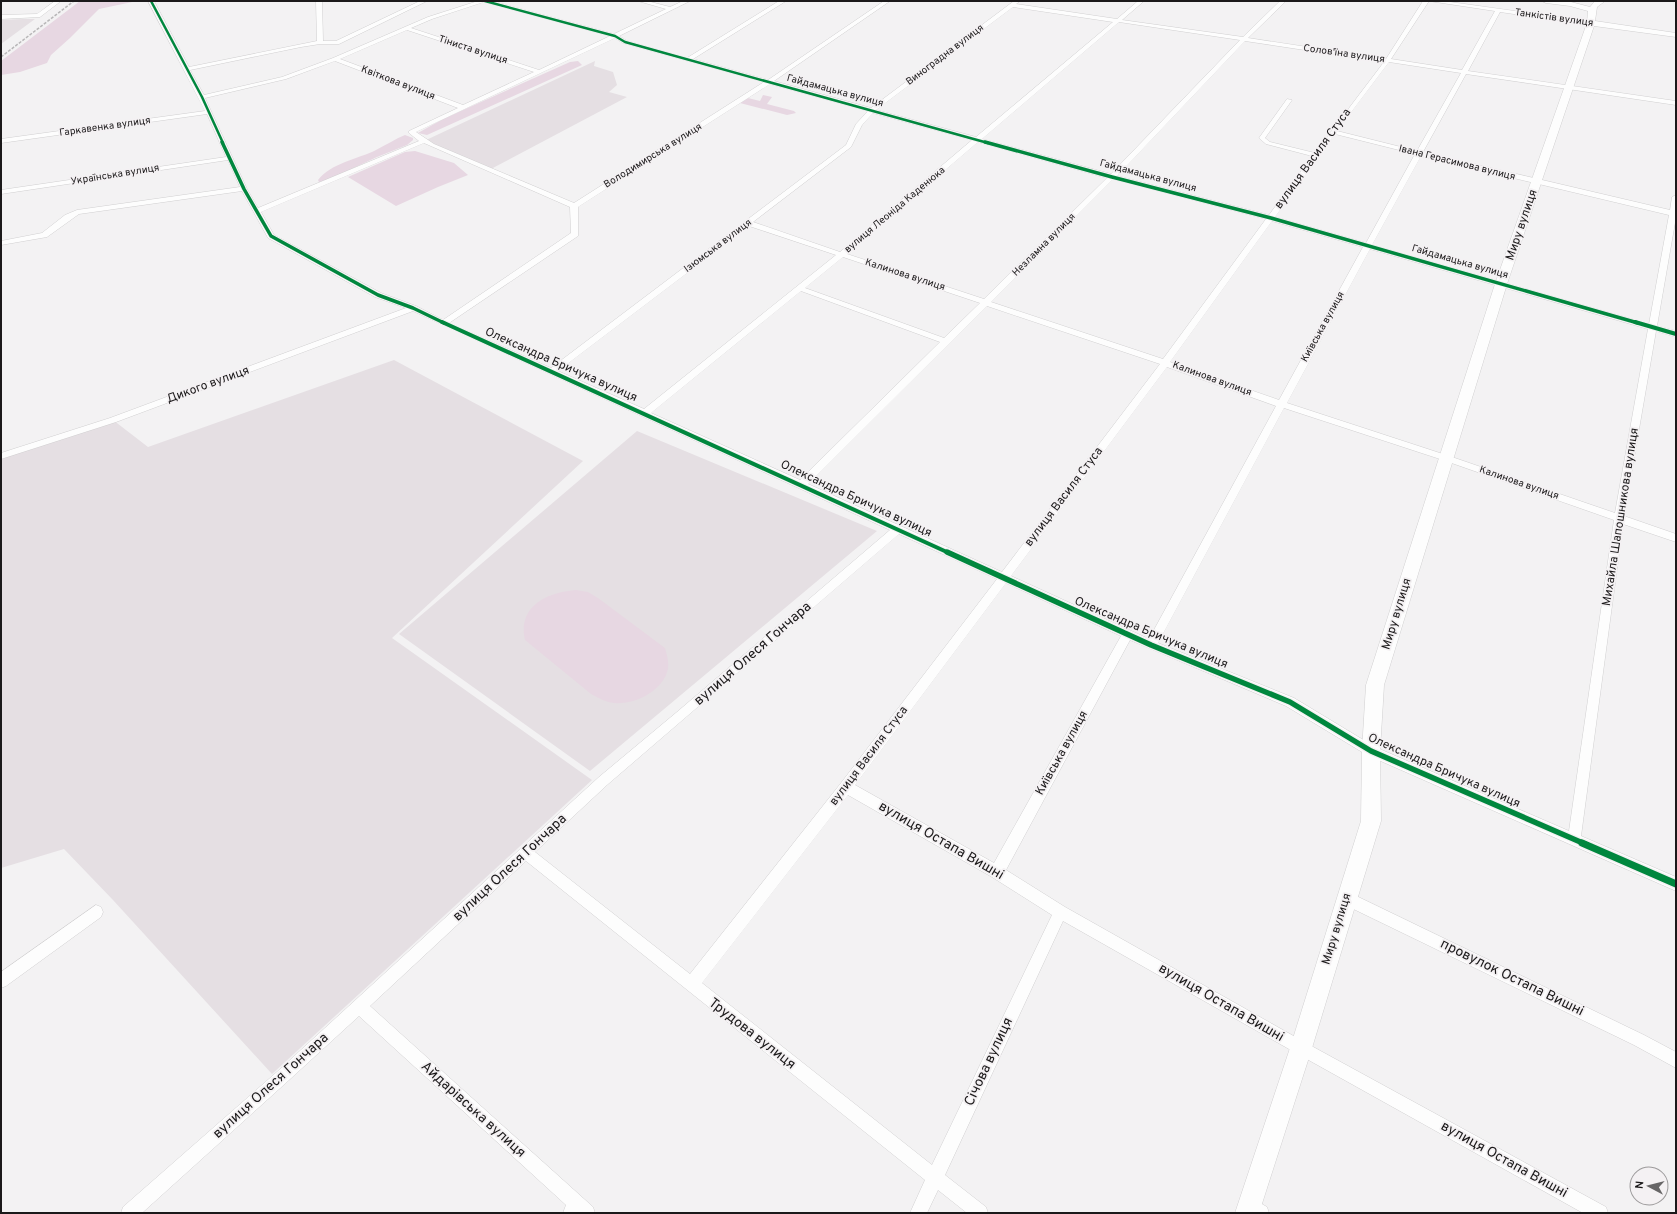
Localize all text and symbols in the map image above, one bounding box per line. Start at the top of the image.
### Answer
street label: Танкістів вулиця [1514,6,1594,30]
street label: Виноградна вулиця [903,21,987,89]
street label: Тіниста вулиця [437,33,509,67]
street label: Солов'їна вулиця [1302,42,1386,66]
street label: Квіткова вулиця [359,63,437,103]
street label: Гайдамацька вулиця [785,72,885,110]
street label: вулиця Василя Стуса [1271,106,1355,212]
street label: Гаркавенка вулиця [59,114,151,140]
street label: Володимирська вулиця [602,121,704,191]
street label: Івана Герасимова вулиця [1397,142,1517,184]
street label: Гайдамацька вулиця [1098,157,1198,195]
street label: Українська вулиця [70,162,160,188]
street label: вулиця Леоніда Каденюка [842,164,948,256]
street label: Миру вулиця [1502,187,1542,263]
street label: Незламна вулиця [1010,211,1078,279]
street label: Ізюмська вулиця [682,216,754,276]
street label: Гайдамацька вулиця [1410,242,1510,282]
street label: Калинова вулиця [863,256,947,294]
street label: Київська вулиця [1298,289,1348,365]
street label: Олександра Бричука вулиця [482,324,640,406]
street label: Калинова вулиця [1171,359,1253,399]
street label: Дикого вулиця [164,363,252,407]
street label: Михайла Шапошникова вулиця [1599,427,1643,607]
street label: вулиця Василя Стуса [1021,444,1107,550]
street label: Олександра Бричука вулиця [778,457,934,541]
street label: Калинова вулиця [1477,463,1561,503]
street label: Миру вулиця [1379,576,1415,652]
street label: Олександра Бричука вулиця [1072,593,1230,673]
street label: вулиця Олеся Гончара [691,599,815,709]
street label: вулиця Василя Стуса [826,703,912,809]
street label: Київська вулиця [1032,708,1092,798]
street label: Олександра Бричука вулиця [1365,730,1523,812]
street label: вулиця Остапа Вишні [875,798,1007,884]
street label: вулиця Олеся Гончара [450,811,570,925]
street label: Миру вулиця [1319,891,1355,967]
street label: провулок Остапа Вишні [1437,936,1587,1020]
street label: вулиця Остапа Вишні [1155,960,1287,1046]
street label: Трудова вулиця [705,995,799,1073]
street label: Січова вулиця [961,1015,1017,1109]
street label: вулиця Олеся Гончара [210,1030,332,1142]
street label: Айдарівська вулиця [417,1058,529,1162]
street label: вулиця Остапа Вишні [1438,1118,1570,1202]
north arrow [1629,1166,1669,1206]
text: N [1633,1180,1647,1190]

